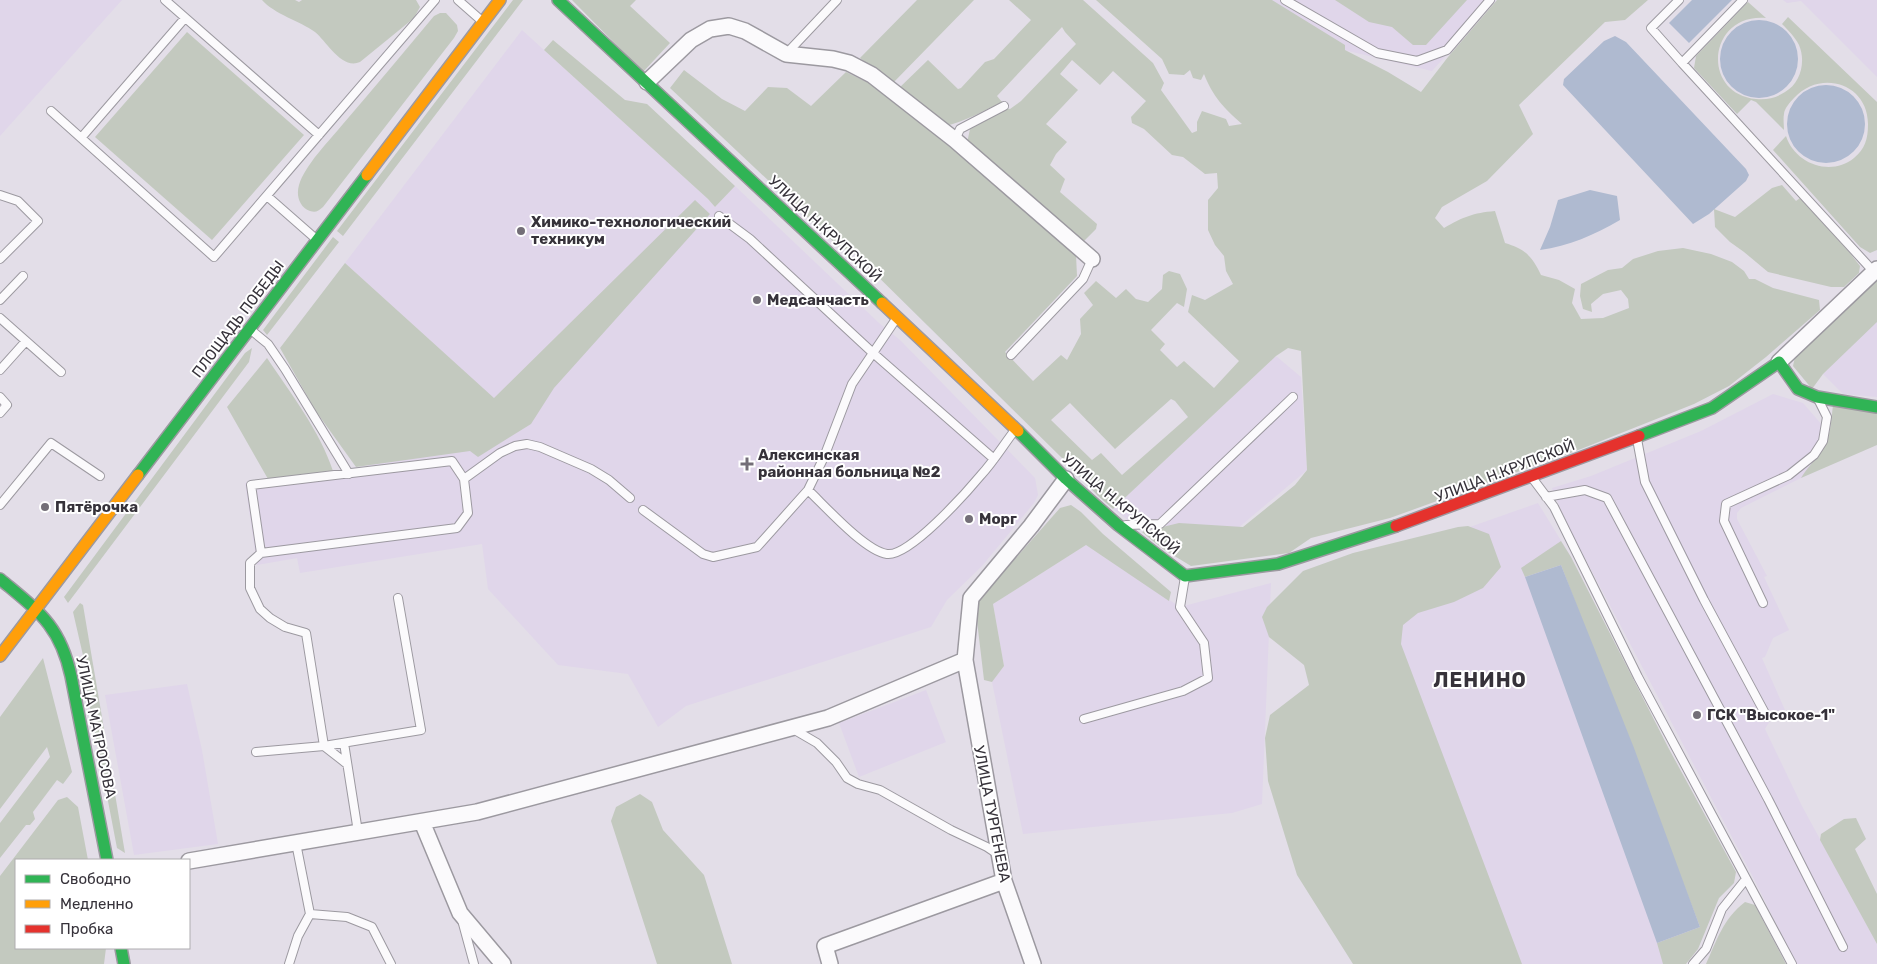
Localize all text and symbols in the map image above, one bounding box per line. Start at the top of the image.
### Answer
street label: УЛИЦА Н.КРУПСКОЙ [765,172,885,286]
place label: Химико-технологический техникум [531,213,731,248]
marker: Химико-технологический техникум [515,225,527,237]
street label: ПЛОЩАДЬ ПОБЕДЫ [188,257,288,381]
place label: Медсанчасть [767,291,869,309]
marker: Медсанчасть [751,294,763,306]
street label: УЛИЦА Н.КРУПСКОЙ [1433,436,1577,506]
place label: Алексинская районная больница №2 [758,446,941,481]
street label: УЛИЦА Н.КРУПСКОЙ [1058,449,1184,559]
marker: Алексинская районная больница №2 [740,457,754,471]
place label: Пятёрочка [55,498,138,516]
marker: Пятёрочка [39,501,51,513]
place label: Морг [979,510,1017,528]
marker: Морг [963,513,975,525]
street label: УЛИЦА МАТРОСОВА [72,654,120,800]
district label: ЛЕНИНО [1433,668,1527,692]
place label: ГСК "Высокое-1" [1707,706,1835,724]
marker: ГСК "Высокое-1" [1691,709,1703,721]
street label: УЛИЦА ТУРГЕНЕВА [970,744,1014,884]
legend [15,859,190,949]
text: Свободно [60,870,131,888]
text: Медленно [60,895,133,913]
text: Пробка [60,920,113,938]

